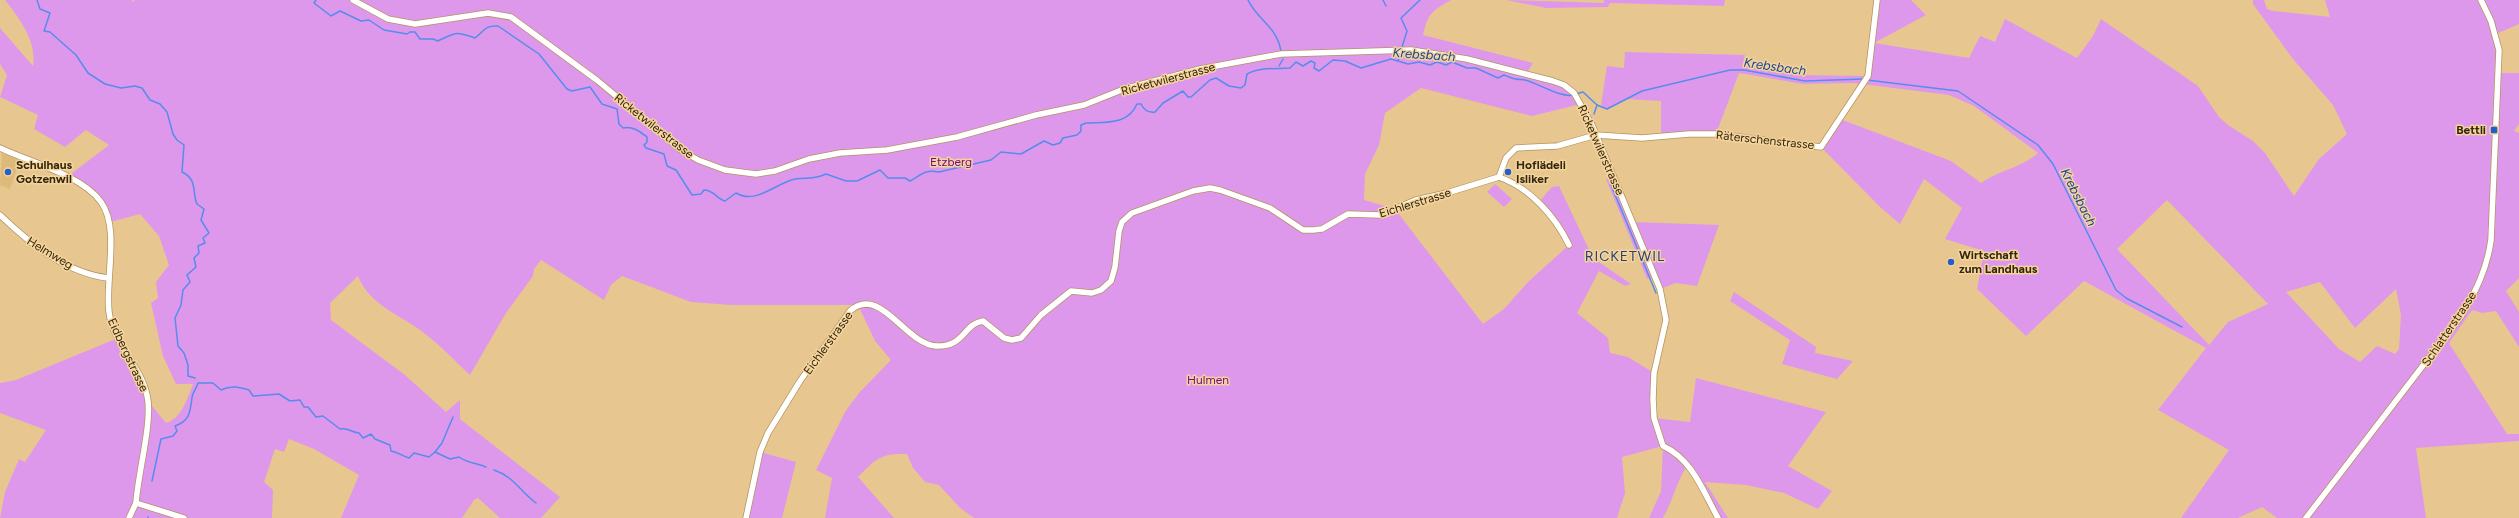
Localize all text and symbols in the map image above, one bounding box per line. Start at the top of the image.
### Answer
water label: Krebsbach [1392,45,1456,64]
water label: Krebsbach [1743,55,1807,78]
street label: Ricketwilerstrasse [1119,60,1217,98]
street label: Ricketwilerstrasse [611,91,697,162]
street label: Ricketwilerstrasse [1575,103,1627,198]
place label: Bettli [2456,123,2486,137]
marker: Bettli [2489,125,2499,135]
street label: Räterschenstrasse [1715,128,1815,152]
park label: Etzberg [930,155,972,169]
place label: Schulhaus Gotzenwil [16,158,72,186]
place label: Hoflädeli Isliker [1516,158,1566,186]
water label: Krebsbach [2058,166,2099,229]
marker: Schulhaus Gotzenwil [3,167,13,177]
marker: Hoflädeli Isliker [1503,167,1513,177]
street label: Eichlerstrasse [1377,185,1453,221]
street label: Helmweg [24,234,76,272]
district label: RICKETWIL [1585,248,1665,265]
place label: Wirtschaft zum Landhaus [1959,248,2038,276]
marker: Wirtschaft zum Landhaus [1946,257,1956,267]
street label: Schlatterstrasse [2419,289,2479,369]
street label: Eichlerstrasse [800,308,856,377]
street label: Eidbergstrasse [105,316,151,394]
park label: Hulmen [1187,373,1229,387]

